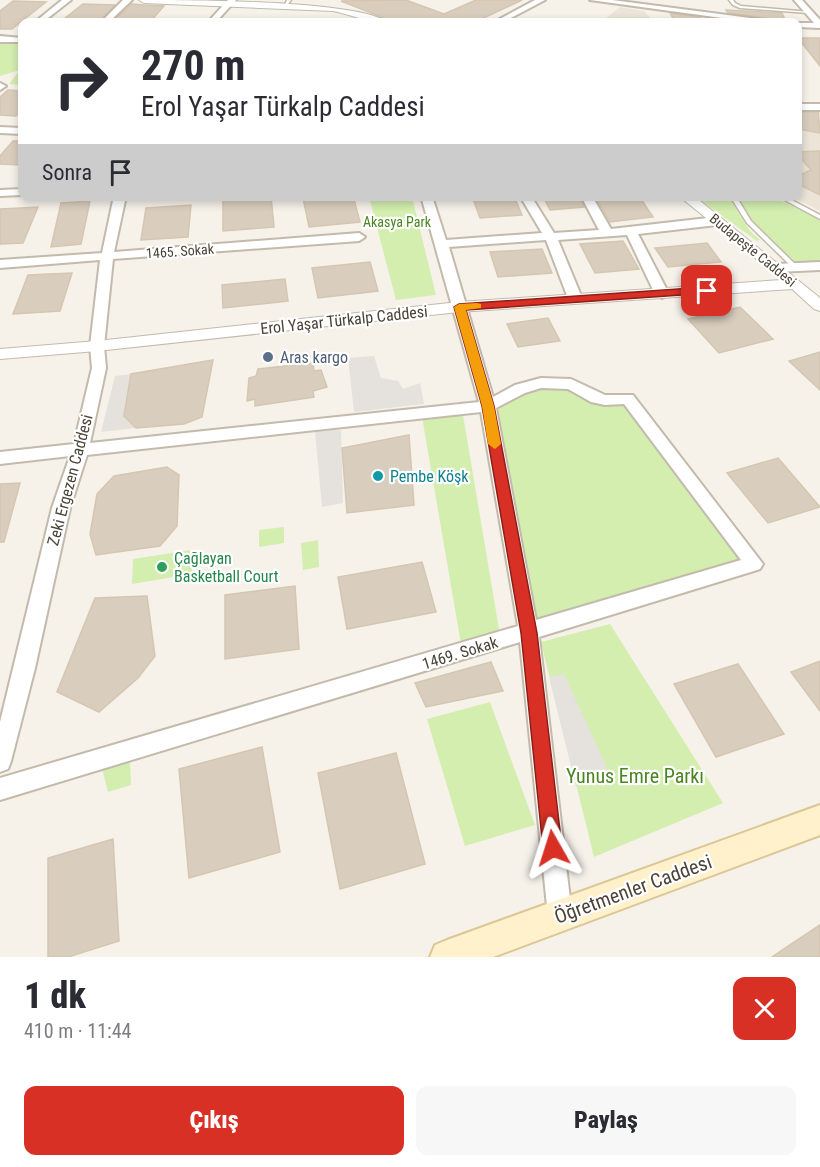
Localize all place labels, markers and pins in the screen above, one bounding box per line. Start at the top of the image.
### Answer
pin [681,265,732,316]
place label: Aras kargo [280,348,348,367]
marker: Aras kargo [261,350,275,364]
place label: Pembe Köşk [390,467,469,486]
marker: Pembe Köşk [371,469,385,483]
place label: Çağlayan Basketball Court [174,549,279,586]
marker: Çağlayan Basketball Court [155,560,169,574]

